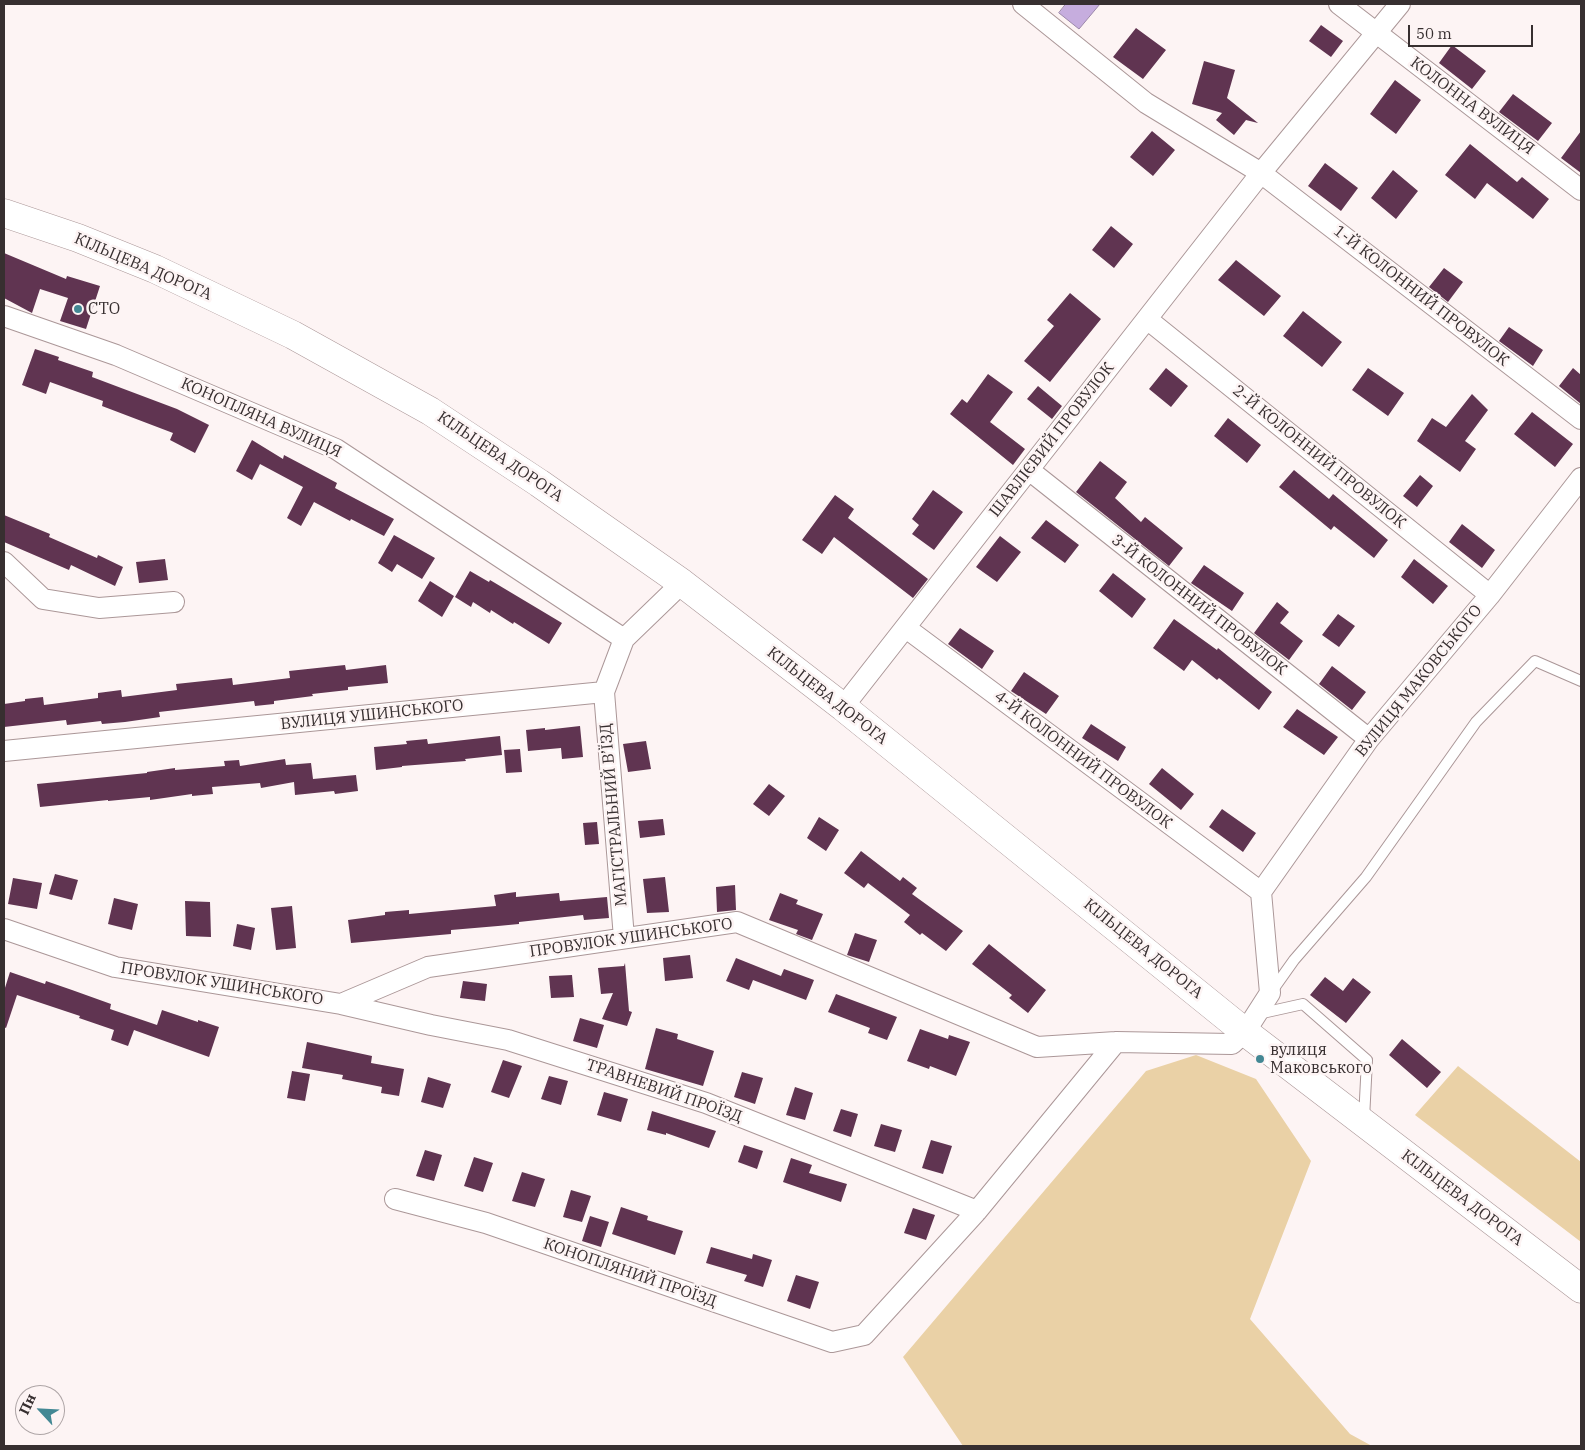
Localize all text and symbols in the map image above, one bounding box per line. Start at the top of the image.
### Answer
scale bar [1410,15,1535,47]
text: 50 m [1416,24,1452,43]
street label: КОЛОННА ВУЛИЦЯ [1406,53,1538,159]
street label: 1-Й КОЛОННИЙ ПРОВУЛОК [1329,222,1513,370]
street label: КІЛЬЦЕВА ДОРОГА [71,229,215,305]
place label: СТО [88,299,120,319]
marker: СТО [72,303,84,315]
street label: ШАВЛІЄВИЙ ПРОВУЛОК [986,359,1118,521]
street label: КОНОПЛЯНА ВУЛИЦЯ [178,374,344,462]
street label: 2-Й КОЛОННИЙ ПРОВУЛОК [1229,381,1409,533]
street label: КІЛЬЦЕВА ДОРОГА [433,408,567,506]
street label: 3-Й КОЛОННИЙ ПРОВУЛОК [1107,531,1291,679]
street label: ВУЛИЦЯ МАКОВСЬКОГО [1352,601,1486,761]
street label: КІЛЬЦЕВА ДОРОГА [763,643,891,749]
street label: 4-Й КОЛОННИЙ ПРОВУЛОК [990,687,1176,833]
street label: ВУЛИЦЯ УШИНСЬКОГО [279,696,465,734]
street label: МАГІСТРАЛЬНИЙ В’ЇЗД [596,723,632,907]
street label: КІЛЬЦЕВА ДОРОГА [1080,895,1206,1003]
street label: ПРОВУЛОК УШИНСЬКОГО [528,914,734,962]
street label: ПРОВУЛОК УШИНСЬКОГО [119,958,325,1010]
place label: вулиця Маковського [1270,1040,1372,1078]
marker: вулиця Маковського [1254,1053,1266,1065]
street label: ТРАВНЕВИЙ ПРОЇЗД [583,1055,745,1127]
street label: КІЛЬЦЕВА ДОРОГА [1397,1146,1527,1250]
street label: КОНОПЛЯНИЙ ПРОЇЗД [541,1234,719,1312]
north arrow [15,1385,65,1435]
text: Пн [15,1391,40,1417]

